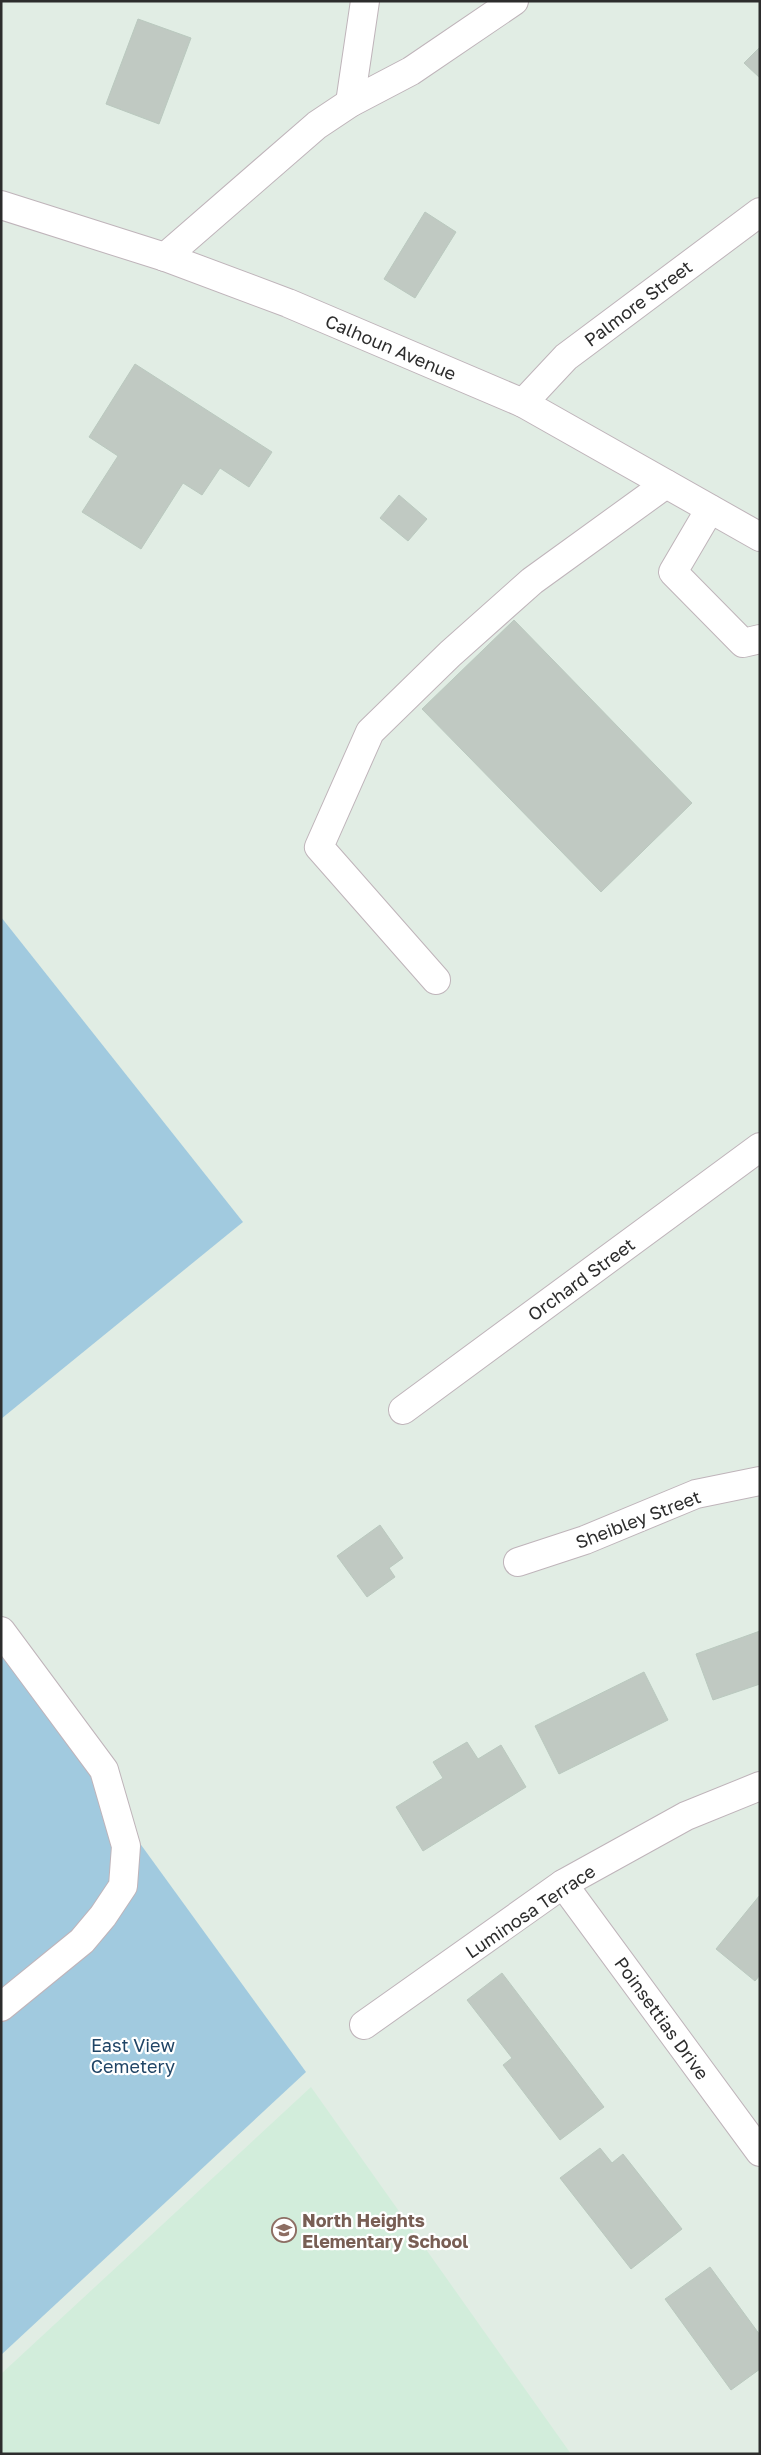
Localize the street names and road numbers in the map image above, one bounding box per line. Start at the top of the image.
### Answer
street label: Palmore Street [580,255,696,351]
street label: Calhoun Avenue [322,310,460,384]
street label: Orchard Street [523,1233,639,1325]
street label: Sheibley Street [572,1485,704,1553]
street label: Luminosa Terrace [461,1859,599,1963]
street label: Poinsettias Drive [610,1952,714,2084]

